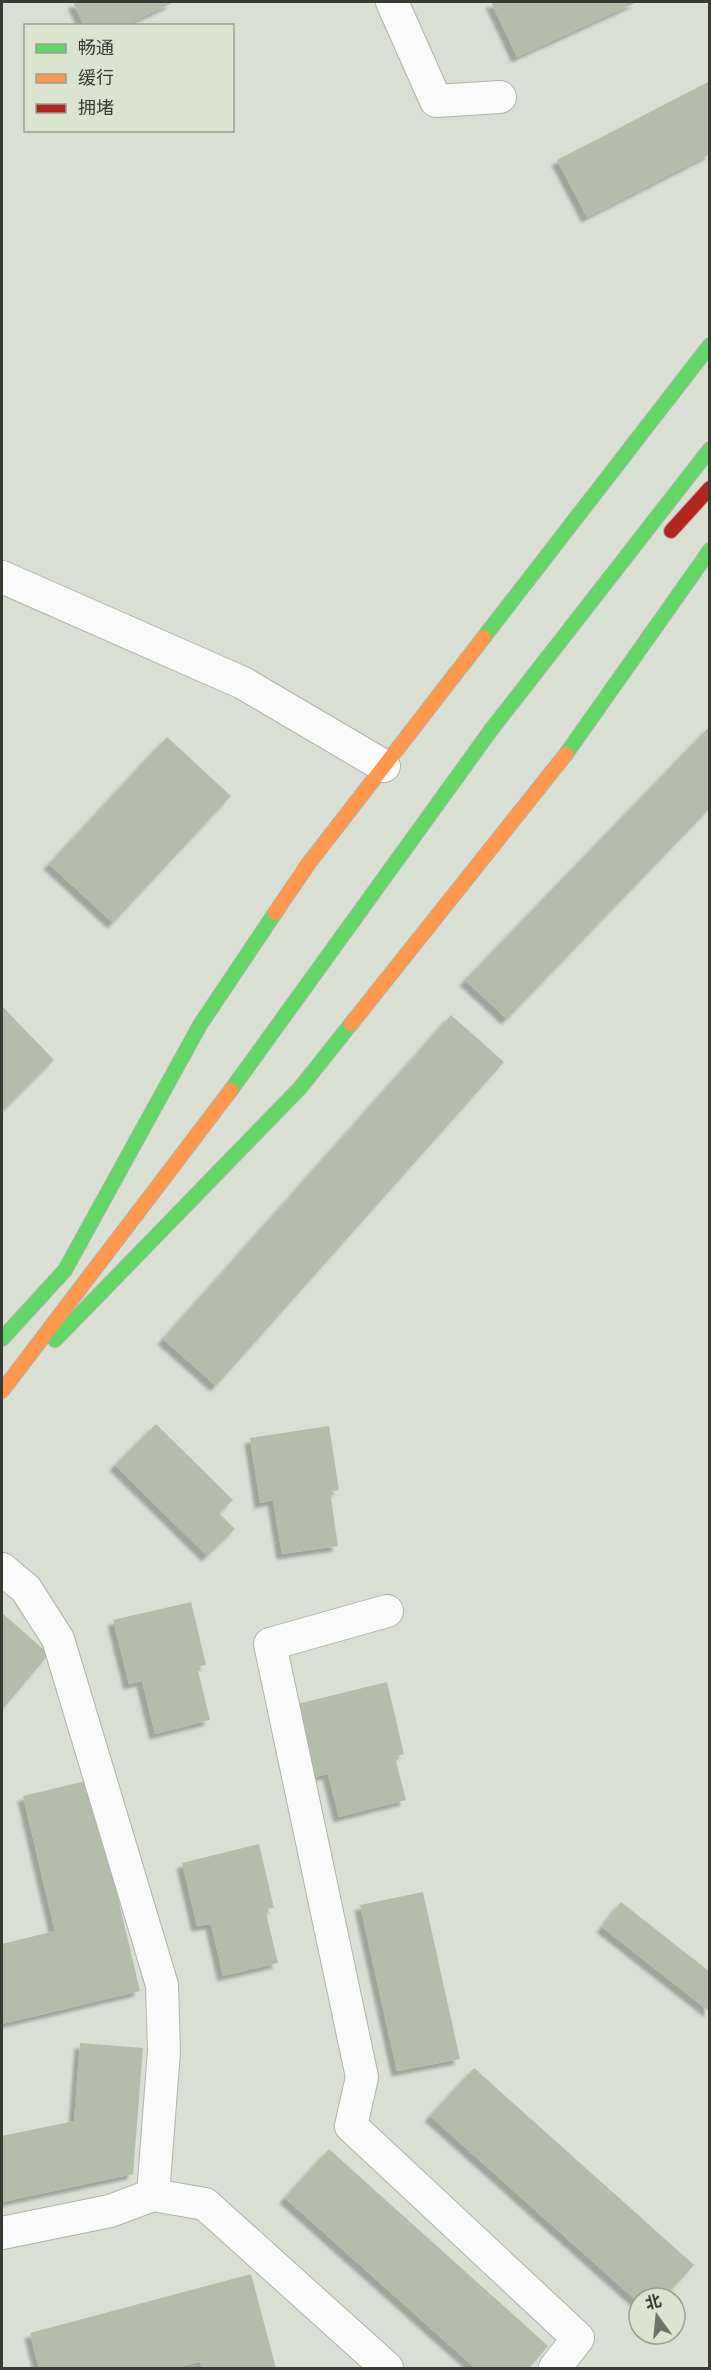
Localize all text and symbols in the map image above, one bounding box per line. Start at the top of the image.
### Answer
legend [24,24,234,132]
text: 畅通 [78,35,114,60]
text: 缓行 [78,65,114,90]
text: 拥堵 [78,95,114,120]
north arrow [627,2286,687,2346]
text: 北 [643,2289,664,2315]

